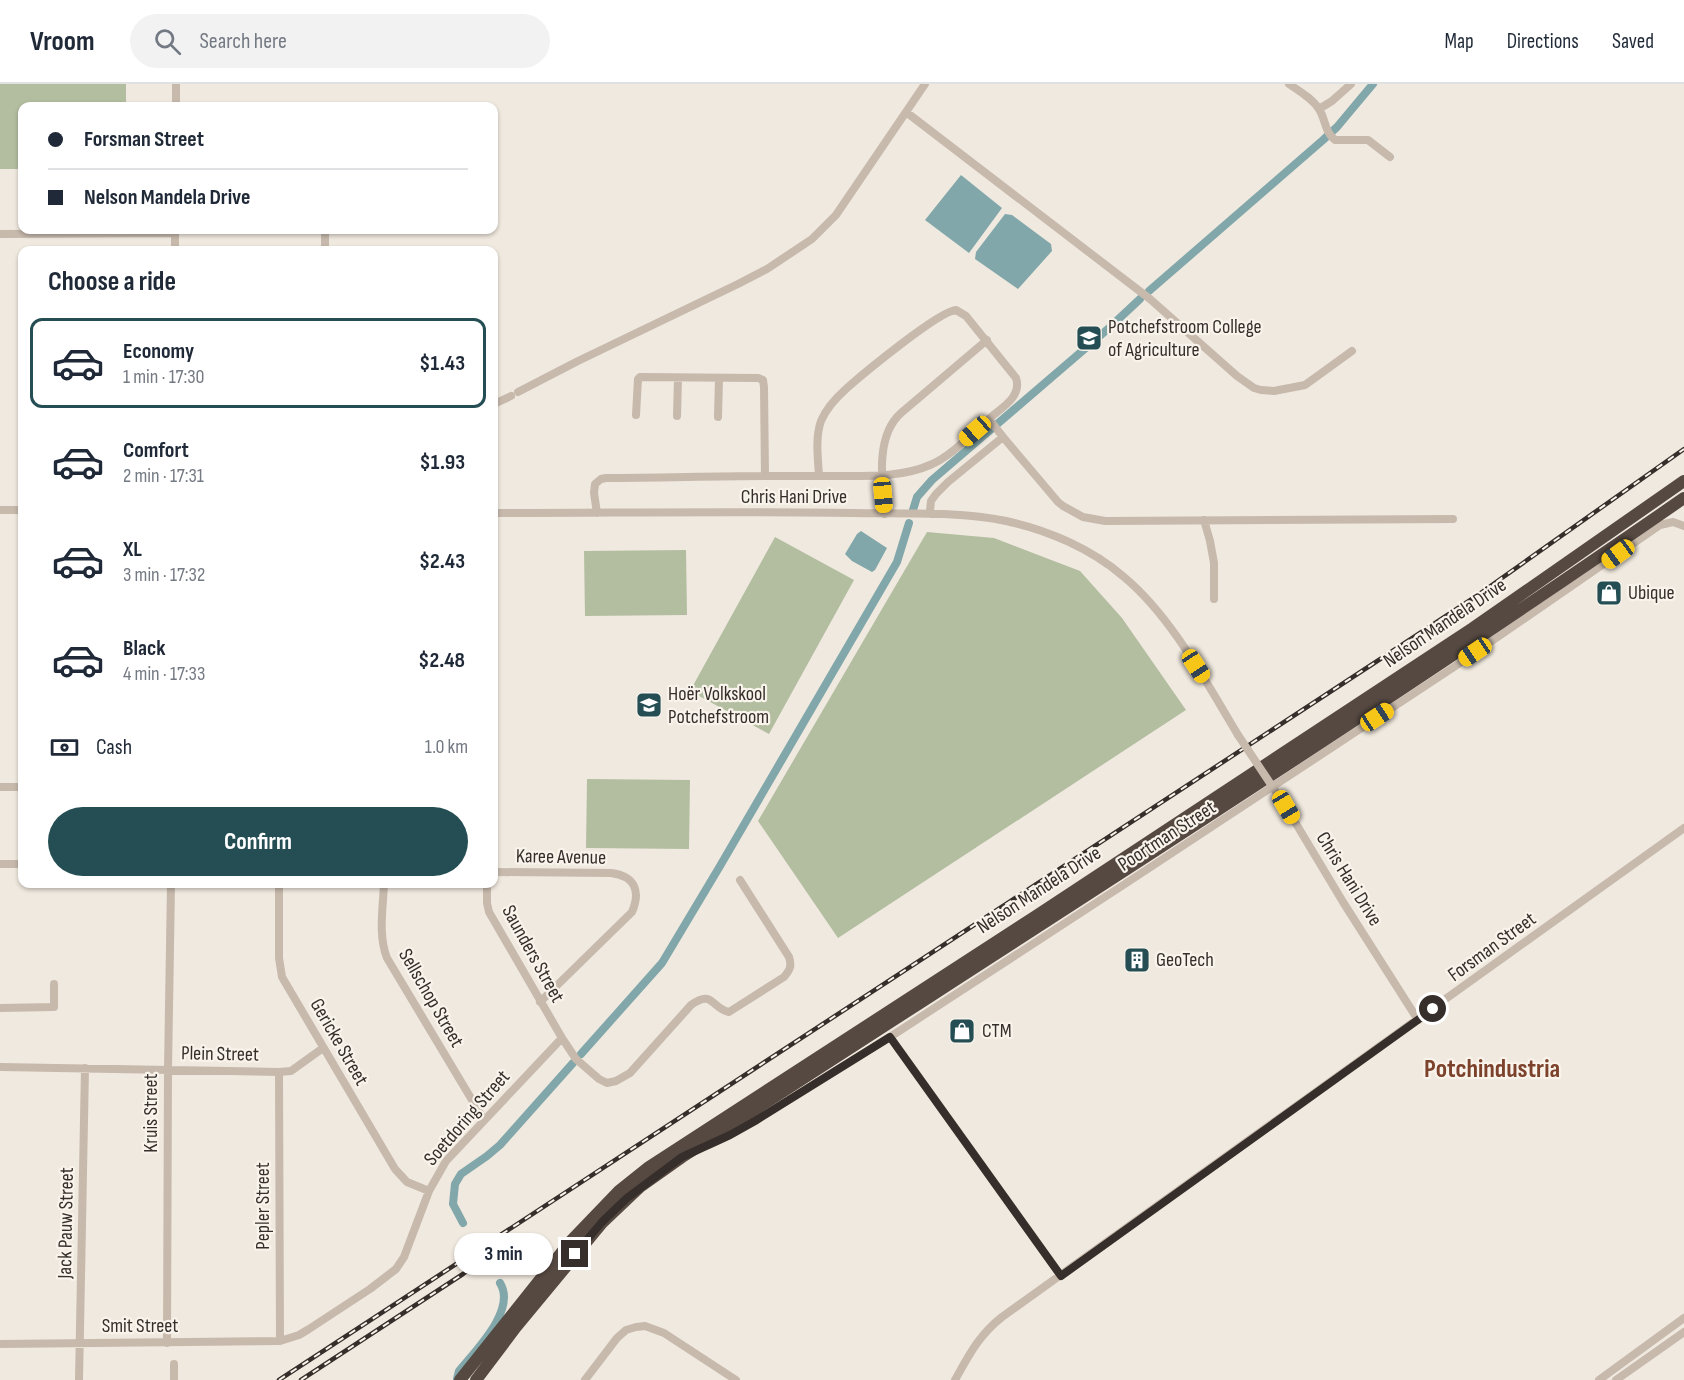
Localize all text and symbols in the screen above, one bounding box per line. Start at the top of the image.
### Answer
search box [130,14,550,68]
text: Vroom [30,25,94,58]
icon: search [151,25,184,58]
text: Search here [199,28,287,55]
text: Map [1444,29,1474,54]
text: Directions [1507,29,1579,54]
text: Saved [1612,29,1654,54]
text: Forsman Street [84,126,204,153]
text: Nelson Mandela Drive [84,184,251,211]
text: Choose a ride [48,266,176,298]
place label: Potchefstroom College of Agriculture [1108,315,1262,362]
school or university icon: Potchefstroom College of Agriculture [1074,323,1104,353]
icon: car [51,336,105,390]
text: Economy [123,338,194,365]
text: $1.43 [419,350,465,377]
text: 1 min · 17:30 [123,365,205,389]
car [956,412,994,450]
icon: car [51,435,105,489]
text: Comfort [123,437,189,464]
text: $1.93 [420,449,465,476]
text: 2 min · 17:31 [123,464,204,488]
car [872,476,894,514]
street label: Chris Hani Drive [741,485,847,509]
icon: car [51,534,105,588]
text: XL [123,536,142,563]
car [1598,536,1638,572]
text: $2.43 [419,548,465,575]
text: 3 min · 17:32 [123,563,205,587]
street label: Nelson Mandela Drive [1379,573,1511,673]
shop icon: Ubique [1594,578,1624,608]
place label: Ubique [1628,581,1675,605]
icon: car [51,633,105,687]
car [1455,634,1495,670]
text: Black [123,635,165,662]
car [1179,646,1213,686]
text: $2.48 [418,647,465,674]
text: 4 min · 17:33 [123,662,205,686]
place label: Hoër Volkskool Potchefstroom [668,682,769,729]
school or university icon: Hoër Volkskool Potchefstroom [634,690,664,720]
car [1357,700,1397,734]
icon: cash [48,731,81,764]
text: Cash [96,734,132,761]
text: 1.0 km [425,735,468,759]
car [1269,787,1303,827]
street label: Poortman Street [1114,796,1220,876]
button: Confirm [48,807,468,876]
street label: Chris Hani Drive [1311,828,1387,930]
street label: Nelson Mandela Drive [972,841,1106,939]
street label: Karee Avenue [516,844,606,870]
street label: Saunders Street [496,901,570,1007]
street label: Forsman Street [1443,907,1541,987]
street label: Sellschop Street [393,944,469,1052]
building icon: GeoTech [1122,945,1152,975]
place label: GeoTech [1156,948,1214,972]
street label: Gericke Street [305,994,373,1090]
route start [1419,995,1446,1022]
shop icon: CTM [947,1016,977,1046]
place label: CTM [982,1019,1012,1043]
street label: Plein Street [181,1041,259,1067]
district label: Potchindustria [1424,1054,1560,1085]
street label: Soetdoring Street [419,1065,515,1171]
street label: Kruis Street [139,1073,163,1153]
street label: Pepler Street [251,1162,275,1250]
street label: Jack Pauw Street [53,1167,79,1280]
callout: 3 min [455,1233,554,1275]
route end [561,1240,588,1267]
text: 3 min [484,1242,523,1266]
street label: Smit Street [102,1314,178,1338]

